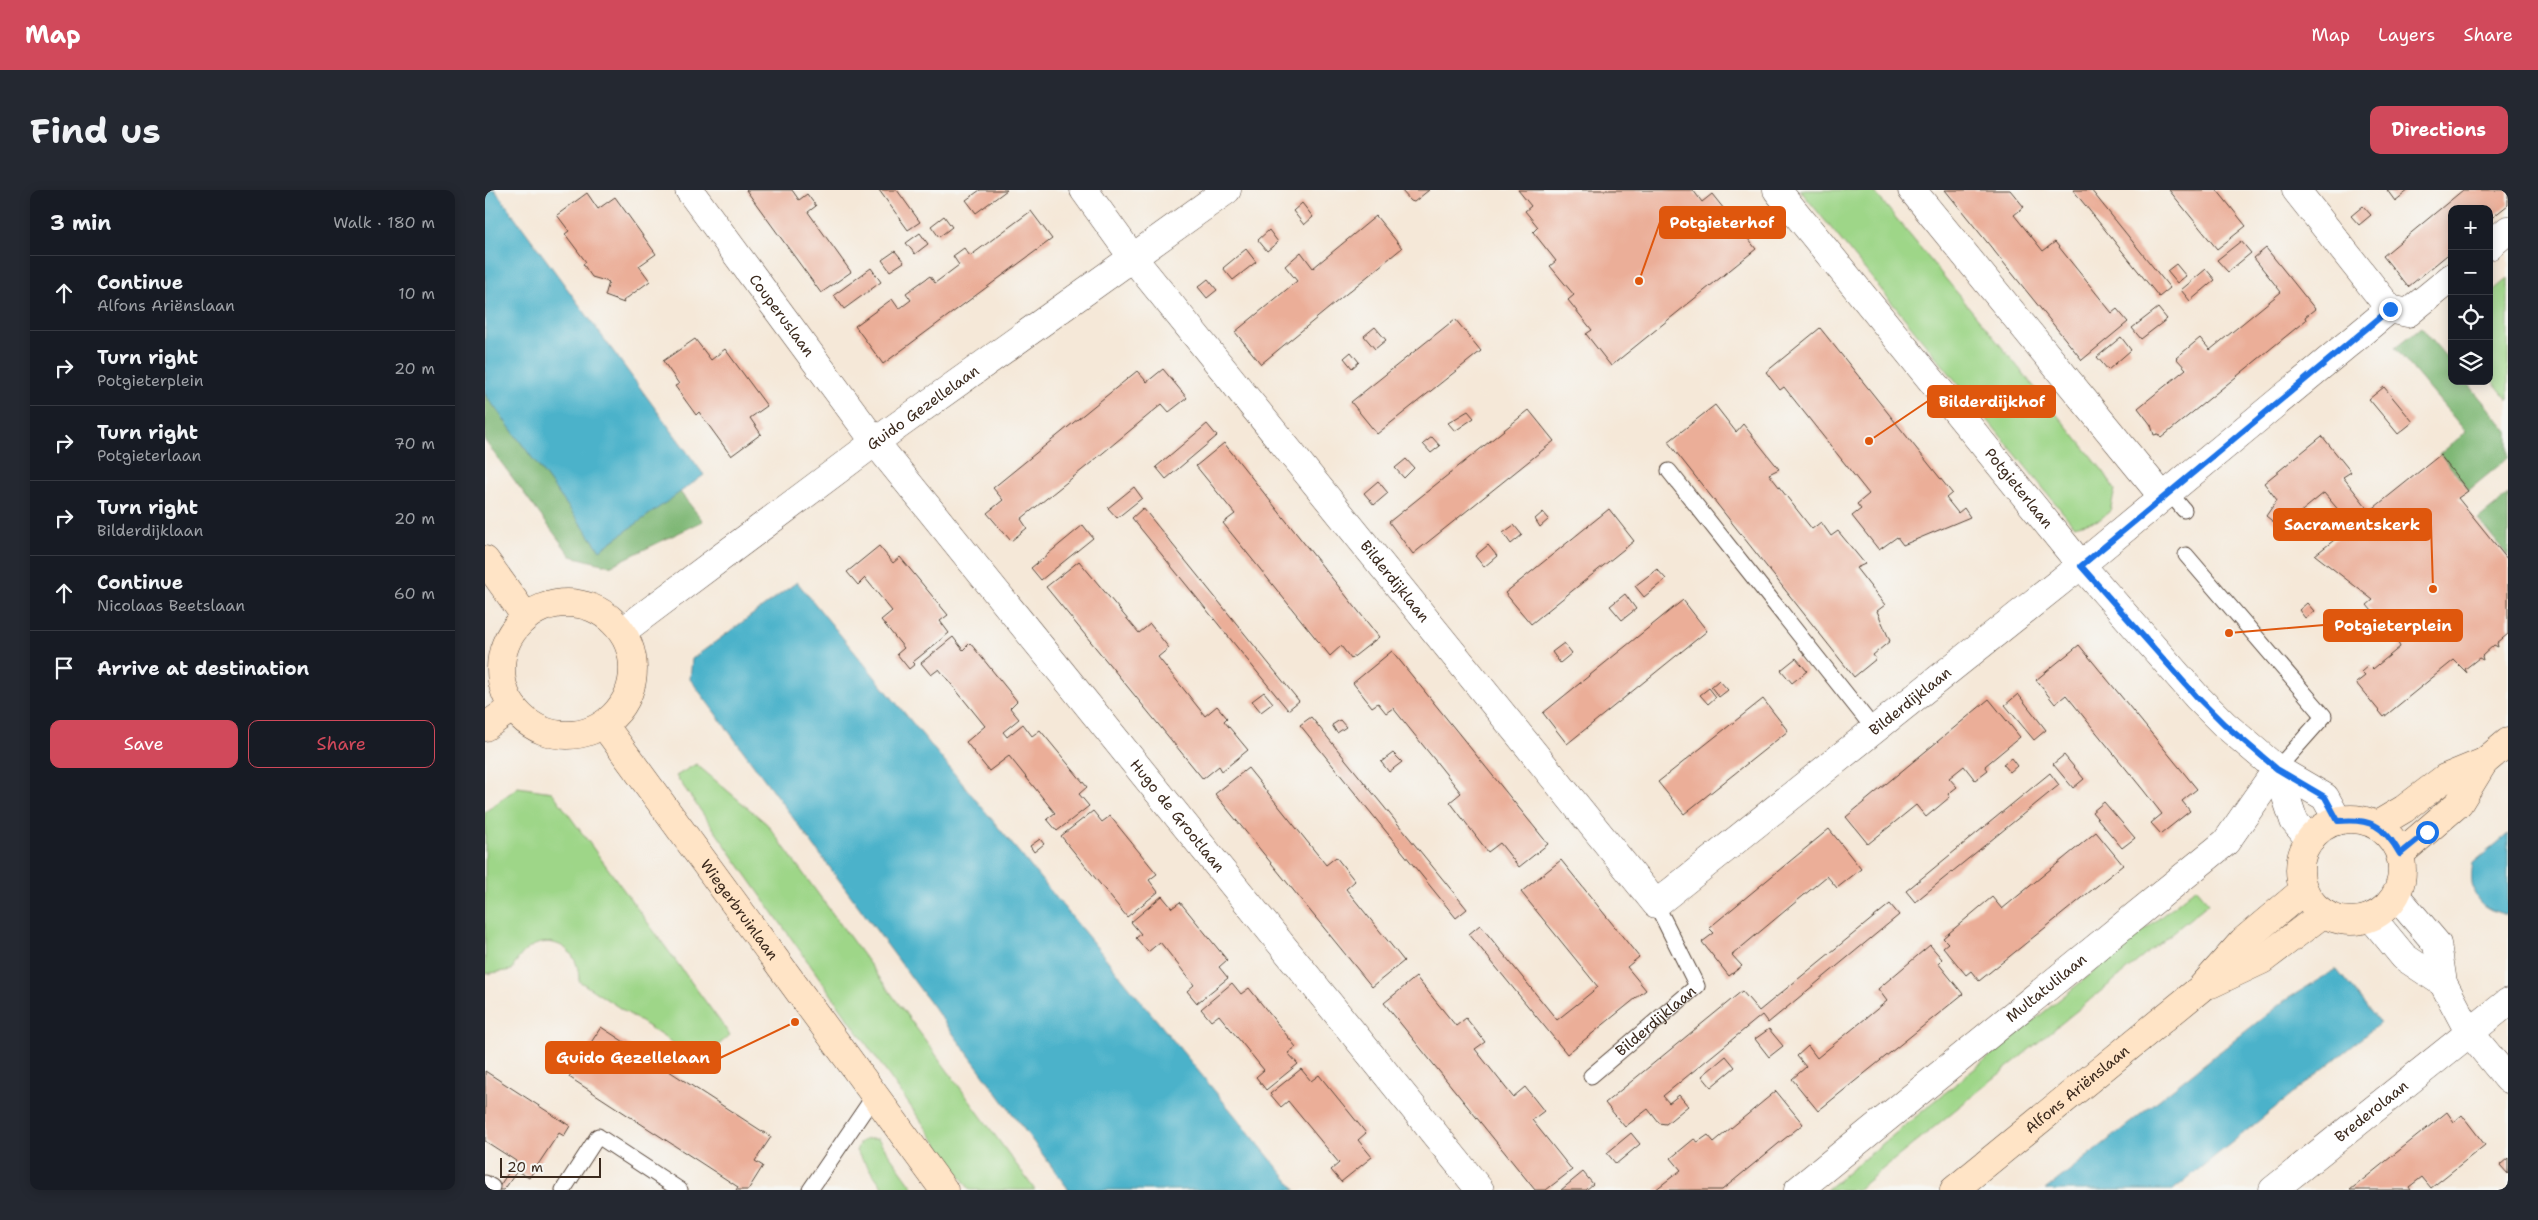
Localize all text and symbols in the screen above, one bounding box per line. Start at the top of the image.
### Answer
text: Map [25,19,81,51]
text: Map [2312,23,2350,47]
text: Layers [2378,23,2435,47]
text: Share [2463,23,2513,47]
button: Directions [2370,106,2508,154]
text: Find us [30,107,161,154]
map controls [2448,205,2493,385]
button: + [2448,205,2493,250]
callout: Potgieterhof [1660,207,1785,238]
text: 3 min [50,209,111,237]
text: Walk · 180 m [333,212,435,233]
text: Potgieterhof [1670,212,1775,233]
button: − [2448,250,2493,295]
text: Continue [97,270,183,295]
street label: Couperuslaan [745,270,819,361]
icon: ahead [50,279,78,307]
text: 10 m [398,283,435,304]
text: Alfons Ariënslaan [97,295,235,316]
button: locate [2448,295,2493,340]
route end [2379,298,2402,321]
button: layers [2448,340,2493,385]
text: Turn right [97,345,198,370]
icon: right [50,354,78,382]
text: 20 m [394,358,435,379]
street label: Guido Gezellelaan [863,361,983,455]
text: Potgieterplein [97,370,204,391]
callout: Bilderdijkhof [1928,386,2055,417]
text: Bilderdijkhof [1939,391,2046,412]
text: Turn right [97,420,198,445]
icon: right [50,429,78,457]
text: 70 m [394,433,435,454]
street label: Potgieterlaan [1980,444,2057,533]
text: Potgieterlaan [97,445,201,466]
text: Turn right [97,495,198,520]
icon: right [50,504,78,532]
text: 20 m [394,508,435,529]
callout: Sacramentskerk [2274,509,2431,540]
text: Sacramentskerk [2284,514,2420,535]
text: Bilderdijklaan [97,520,203,541]
street label: Bilderdijklaan [1356,536,1434,627]
text: Continue [97,570,183,595]
icon: ahead [50,579,78,607]
text: 60 m [394,583,435,604]
text: Nicolaas Beetslaan [97,595,245,616]
callout: Potgieterplein [2324,610,2462,641]
text: Potgieterplein [2334,615,2452,636]
icon: arrive [50,654,78,682]
text: Arrive at destination [97,656,309,681]
street label: Bilderdijklaan [1865,662,1955,740]
button: Save [50,720,238,768]
button: Share [248,720,435,768]
street label: Hugo de Grootlaan [1125,755,1229,877]
route start [2416,821,2439,844]
street label: Wiegerbruinlaan [696,855,783,964]
street label: Multatulilaan [2002,949,2091,1027]
street label: Bilderdijklaan [1611,981,1700,1061]
street label: Alfons Ariënslaan [2021,1041,2134,1138]
callout: Guido Gezellelaan [546,1042,720,1073]
text: Guido Gezellelaan [556,1047,710,1068]
street label: Brederolaan [2331,1076,2412,1147]
scale bar [500,1155,601,1178]
text: 20 m [507,1158,543,1176]

